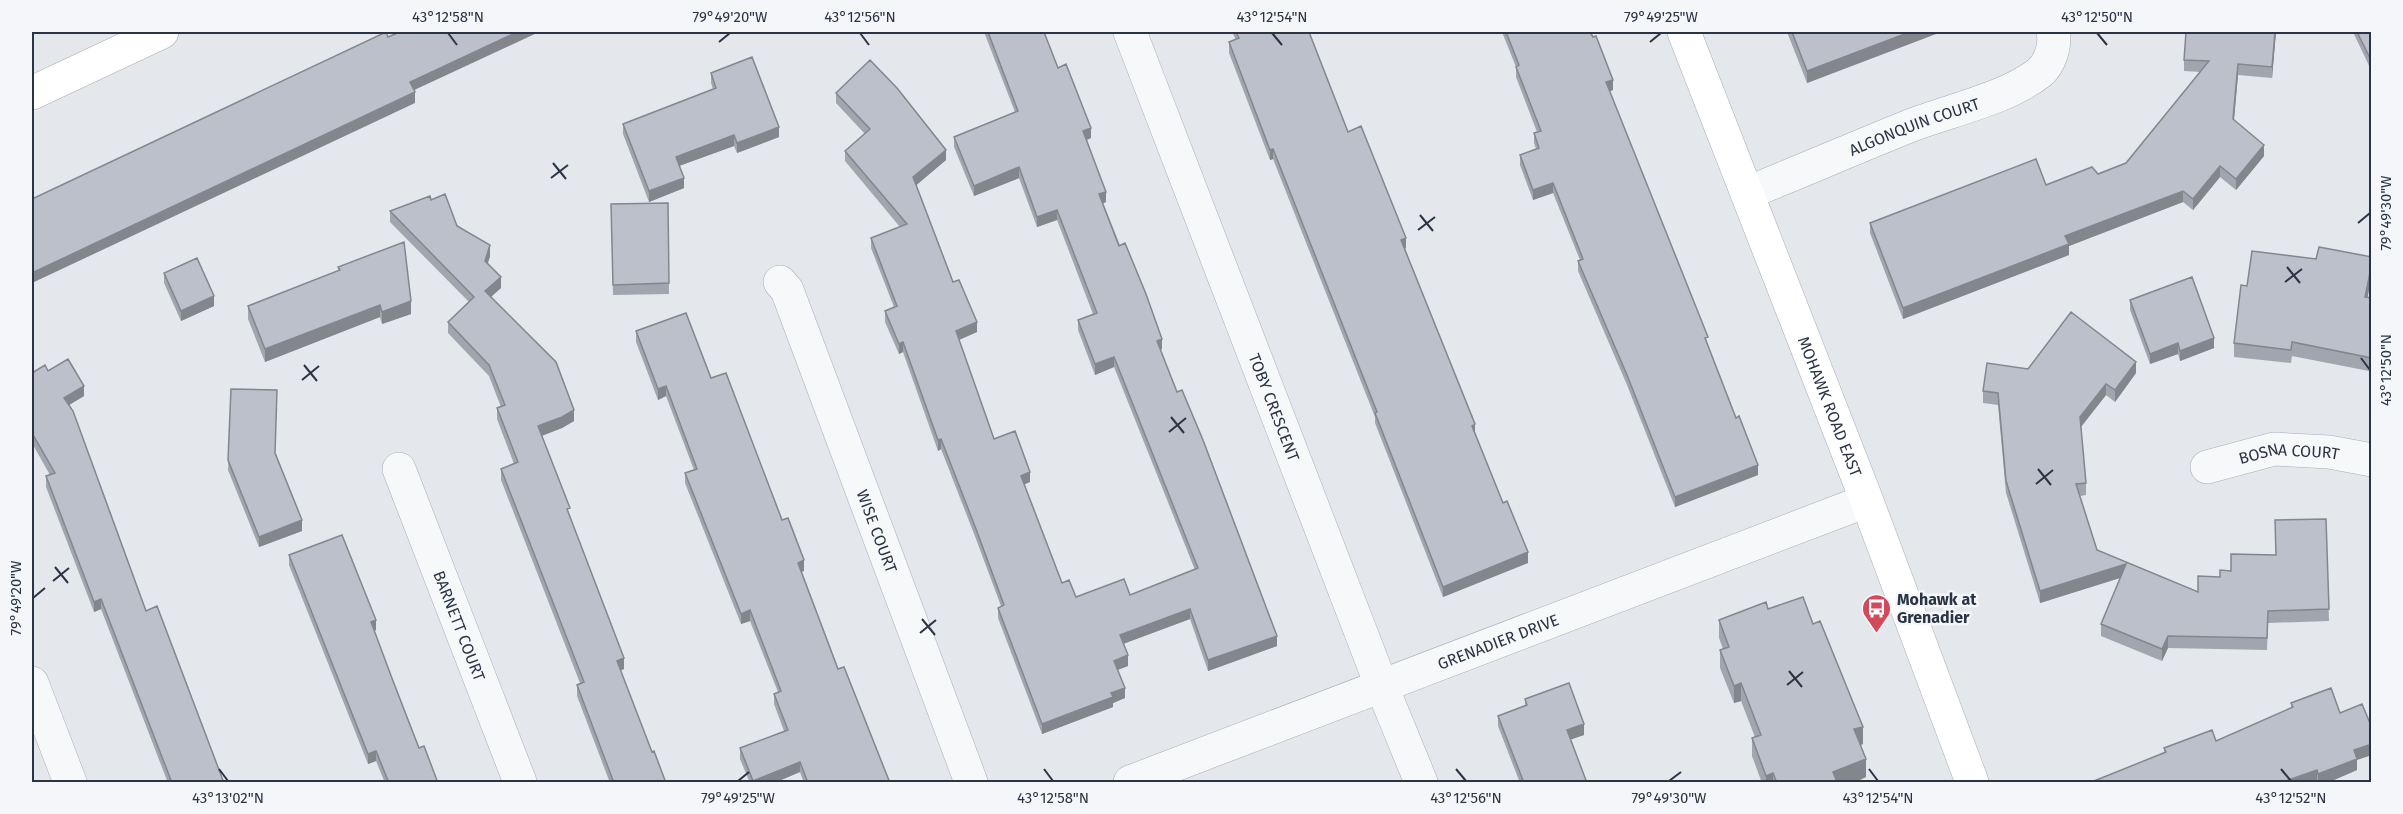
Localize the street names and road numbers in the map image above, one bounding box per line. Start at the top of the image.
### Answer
street label: ALGONQUIN COURT [1846,93,1983,159]
street label: MOHAWK ROAD EAST [1794,334,1866,480]
street label: TOBY CRESCENT [1245,351,1304,464]
street label: BOSNA COURT [2236,439,2342,468]
street label: WISE COURT [853,487,902,576]
street label: BARNETT COURT [430,568,490,684]
street label: GRENADIER DRIVE [1435,610,1561,673]

